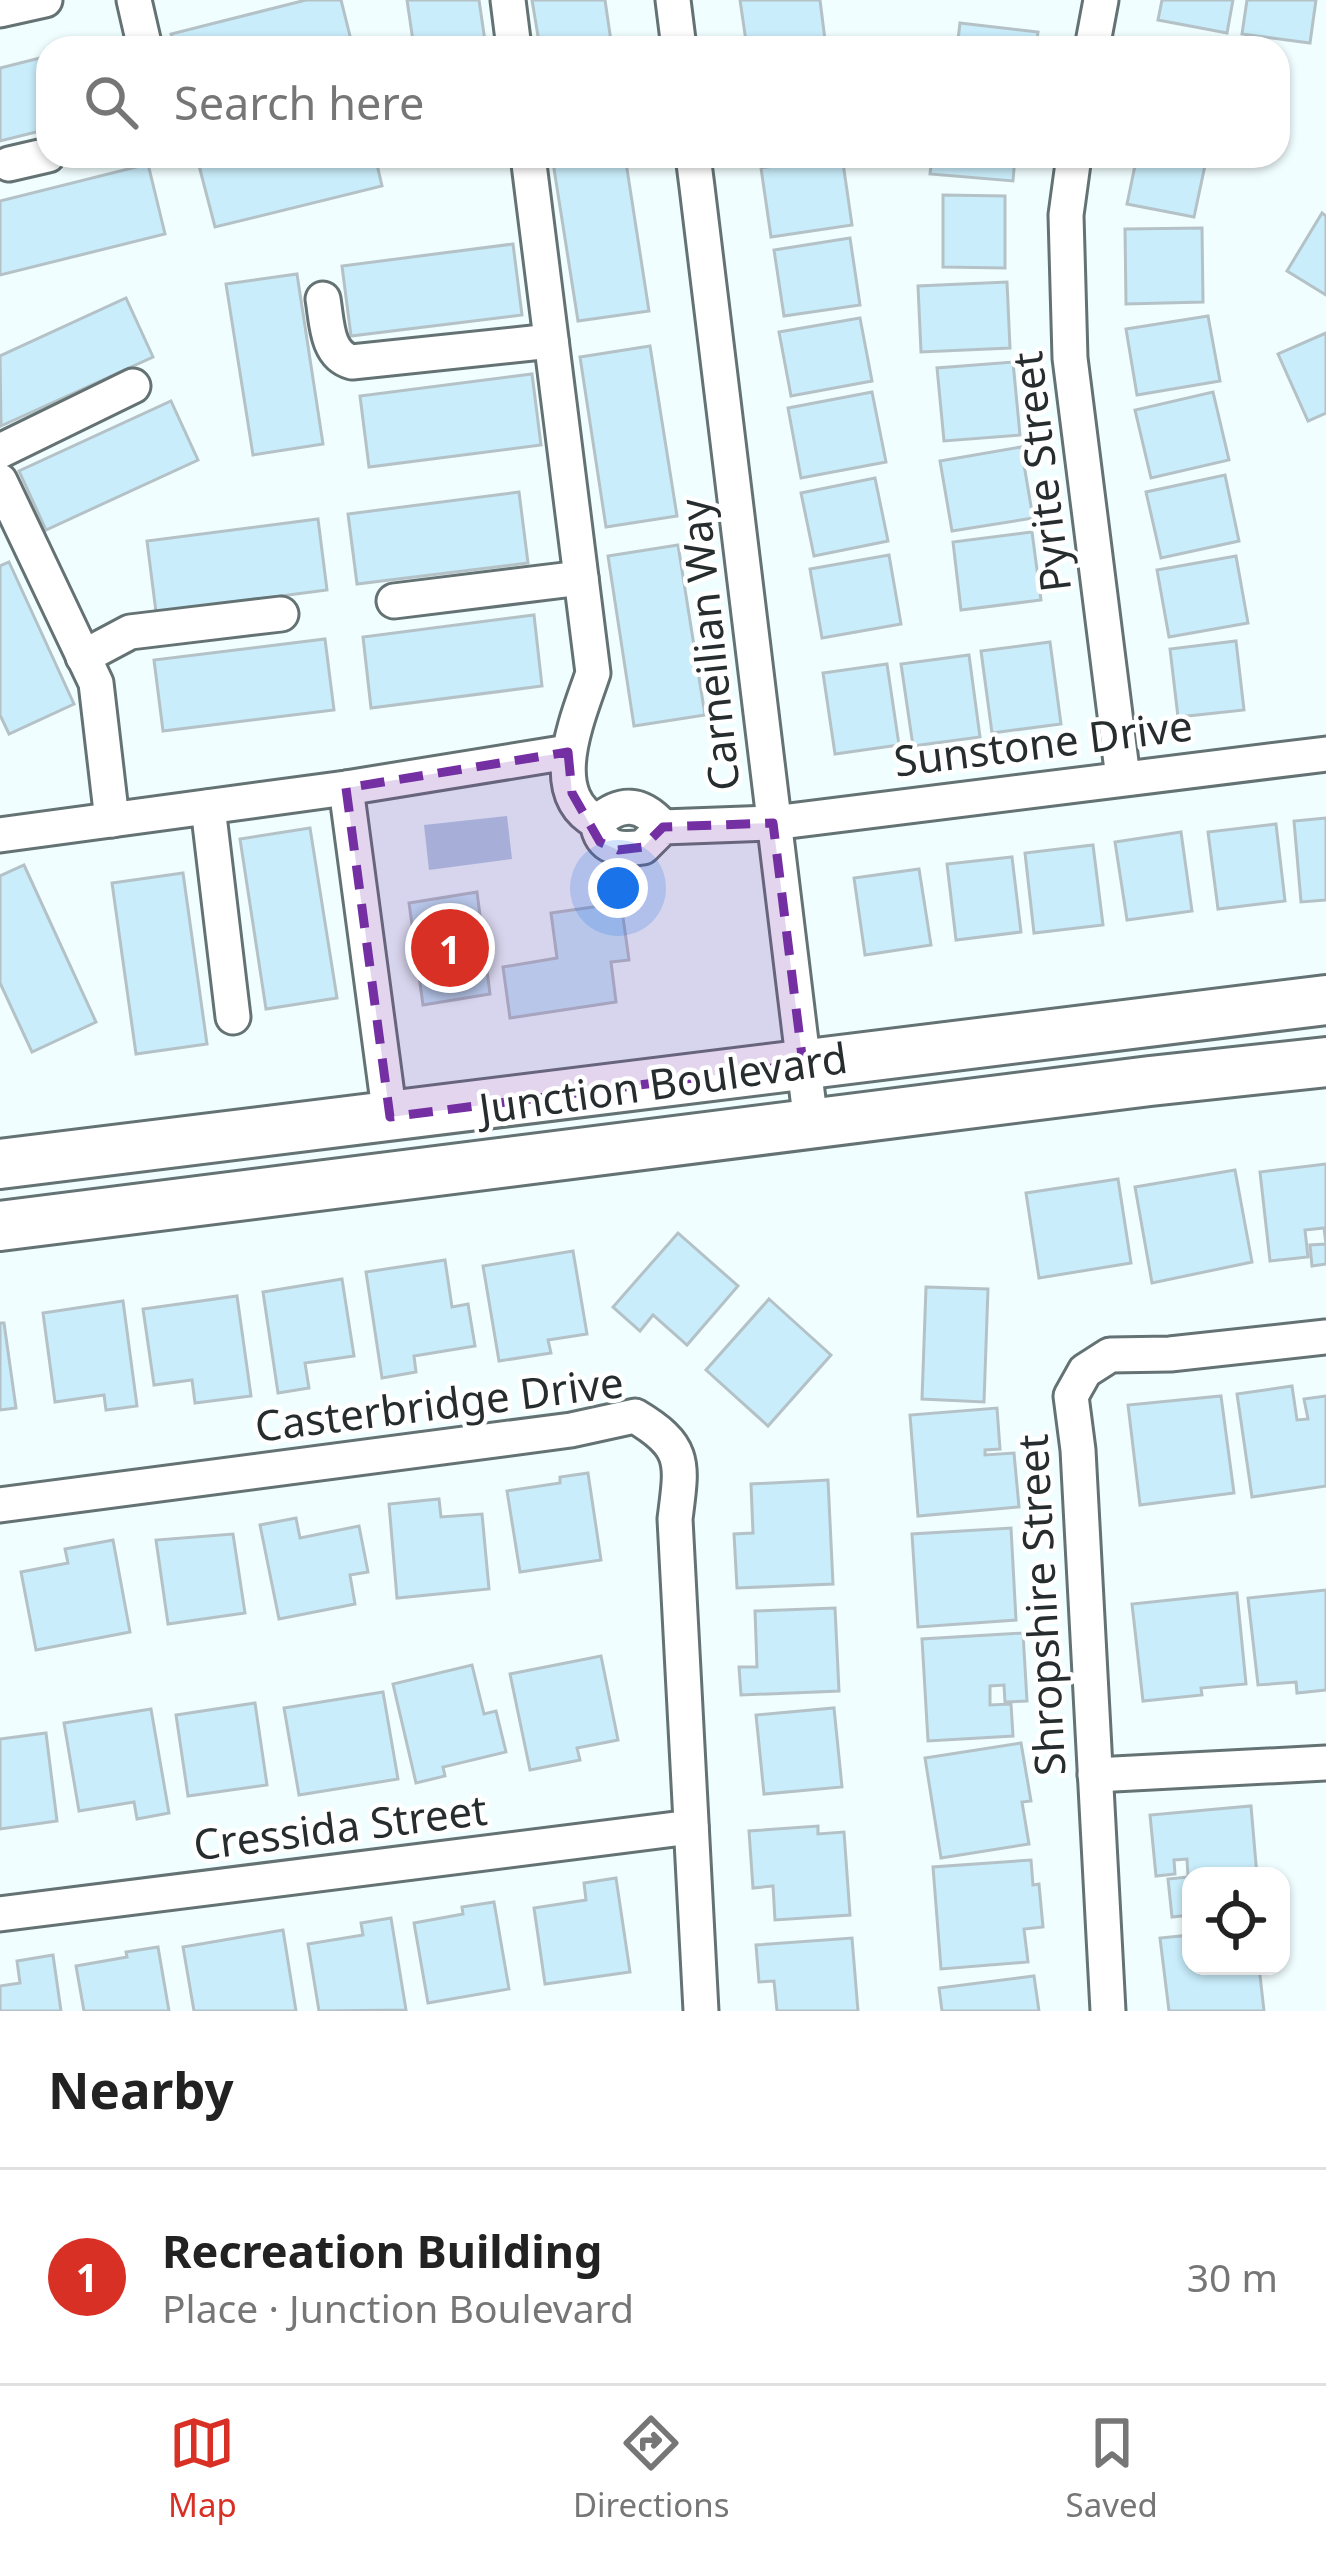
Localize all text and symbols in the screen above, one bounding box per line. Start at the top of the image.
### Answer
search box [36,36,1290,168]
icon: search [78,69,144,135]
text: Search here [174,72,424,133]
street label: Pyrite Street [997,348,1083,596]
street label: Carneilian Way [664,496,752,794]
street label: Sunstone Drive [891,695,1195,789]
your location [588,858,648,918]
pin: 1 [411,903,489,993]
street label: Junction Boulevard [471,1028,851,1137]
street label: Casterbridge Drive [252,1352,626,1454]
street label: Shropshire Street [1003,1433,1077,1777]
street label: Cressida Street [190,1780,490,1872]
map controls [1182,1867,1290,1975]
button: locate [1182,1867,1290,1975]
text: Nearby [48,2054,234,2124]
text: Recreation Building [162,2220,602,2281]
text: 1 [76,2250,98,2303]
text: 30 m [1187,2250,1278,2303]
text: Place · Junction Boulevard [162,2281,634,2334]
tab: Map [168,2410,237,2527]
tab: Directions [573,2410,730,2527]
tab: Saved [1066,2410,1158,2527]

